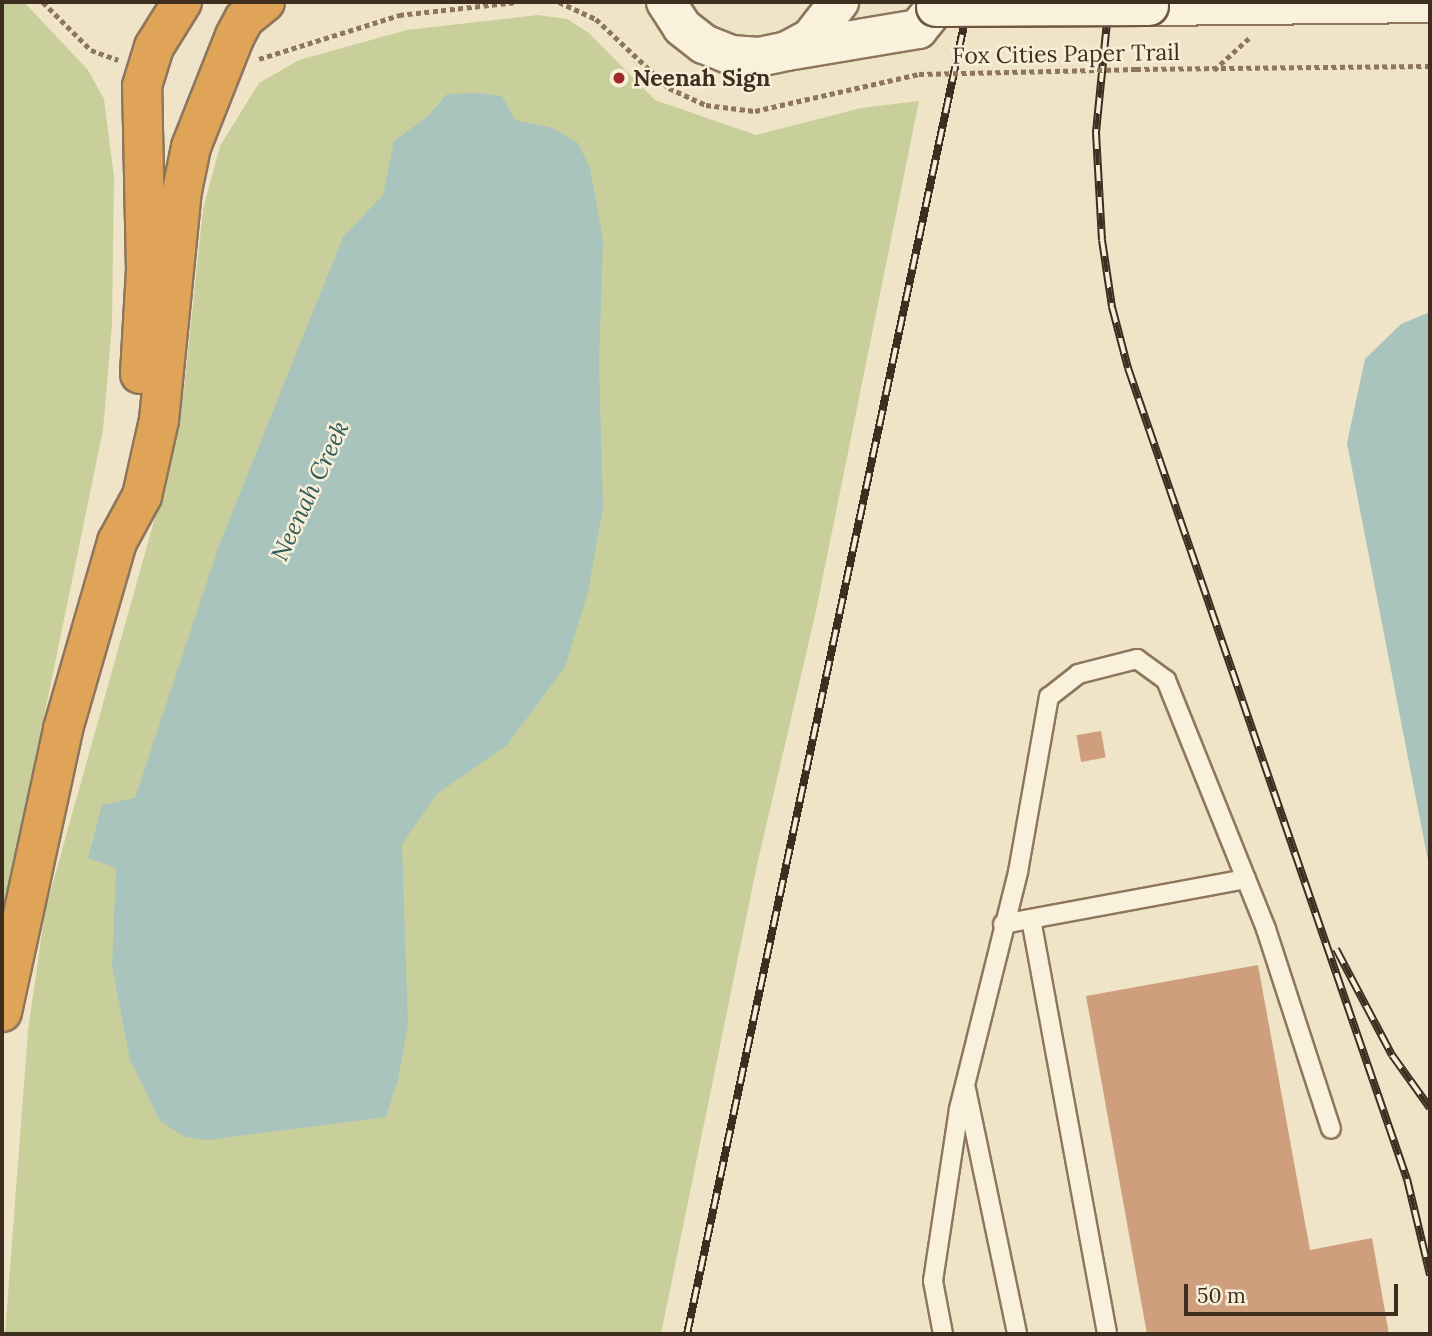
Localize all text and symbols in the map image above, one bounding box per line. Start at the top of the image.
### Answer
street label: Fox Cities Paper Trail [952,38,1180,70]
place label: Neenah Sign [633,64,771,92]
marker: Neenah Sign [611,70,627,86]
water label: Neenah Creek [265,416,355,566]
scale bar [1187,1270,1400,1314]
text: 50 m [1197,1282,1246,1309]

